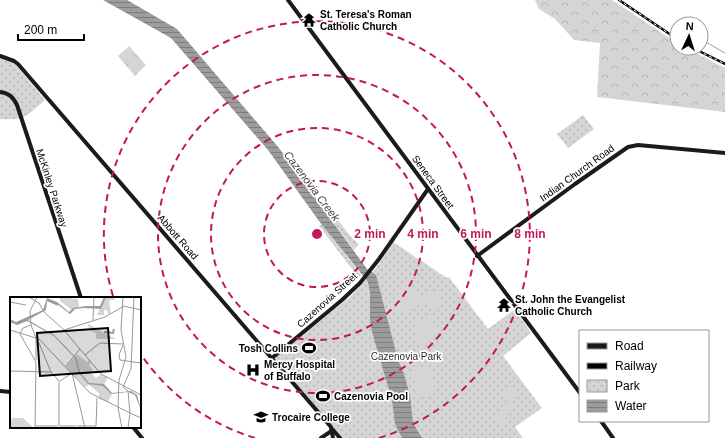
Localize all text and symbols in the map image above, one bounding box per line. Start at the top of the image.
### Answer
place label: St. Teresa's Roman Catholic Church [320,9,412,32]
temple icon: St. Teresa's Roman Catholic Church [301,12,317,28]
scale bar [18,16,84,42]
north arrow [669,16,709,56]
text: N [685,20,694,32]
text: 200 m [24,23,57,37]
street label: Indian Church Road [538,142,616,204]
street label: McKinley Parkway [34,147,70,229]
water label: Cazenovia Creek [282,149,342,224]
street label: Seneca Street [410,153,456,211]
street label: Abbott Road [156,212,200,262]
centre of rings [310,227,324,241]
text: 2 min [354,227,386,241]
text: 4 min [407,227,439,241]
text: 6 min [460,227,492,241]
text: 8 min [514,227,546,241]
street label: Cazenovia Street [295,270,359,330]
place label: St. John the Evangelist Catholic Church [515,294,626,317]
inset map [10,297,141,428]
temple icon: St. John the Evangelist Catholic Church [496,297,512,313]
legend [579,330,709,422]
text: Road [615,339,644,353]
sports icon: Tosh Collins [301,340,317,356]
place label: Tosh Collins [239,343,298,354]
park label: Cazenovia Park [371,351,442,362]
place label: Mercy Hospital of Buffalo [264,359,335,382]
text: Railway [615,359,657,373]
hospital icon: Mercy Hospital of Buffalo [245,362,261,378]
text: Park [615,379,641,393]
sports icon: Cazenovia Pool [315,388,331,404]
place label: Cazenovia Pool [334,391,408,402]
text: Water [615,399,647,413]
school or university icon: Trocaire College [253,409,269,425]
place label: Trocaire College [272,412,350,423]

